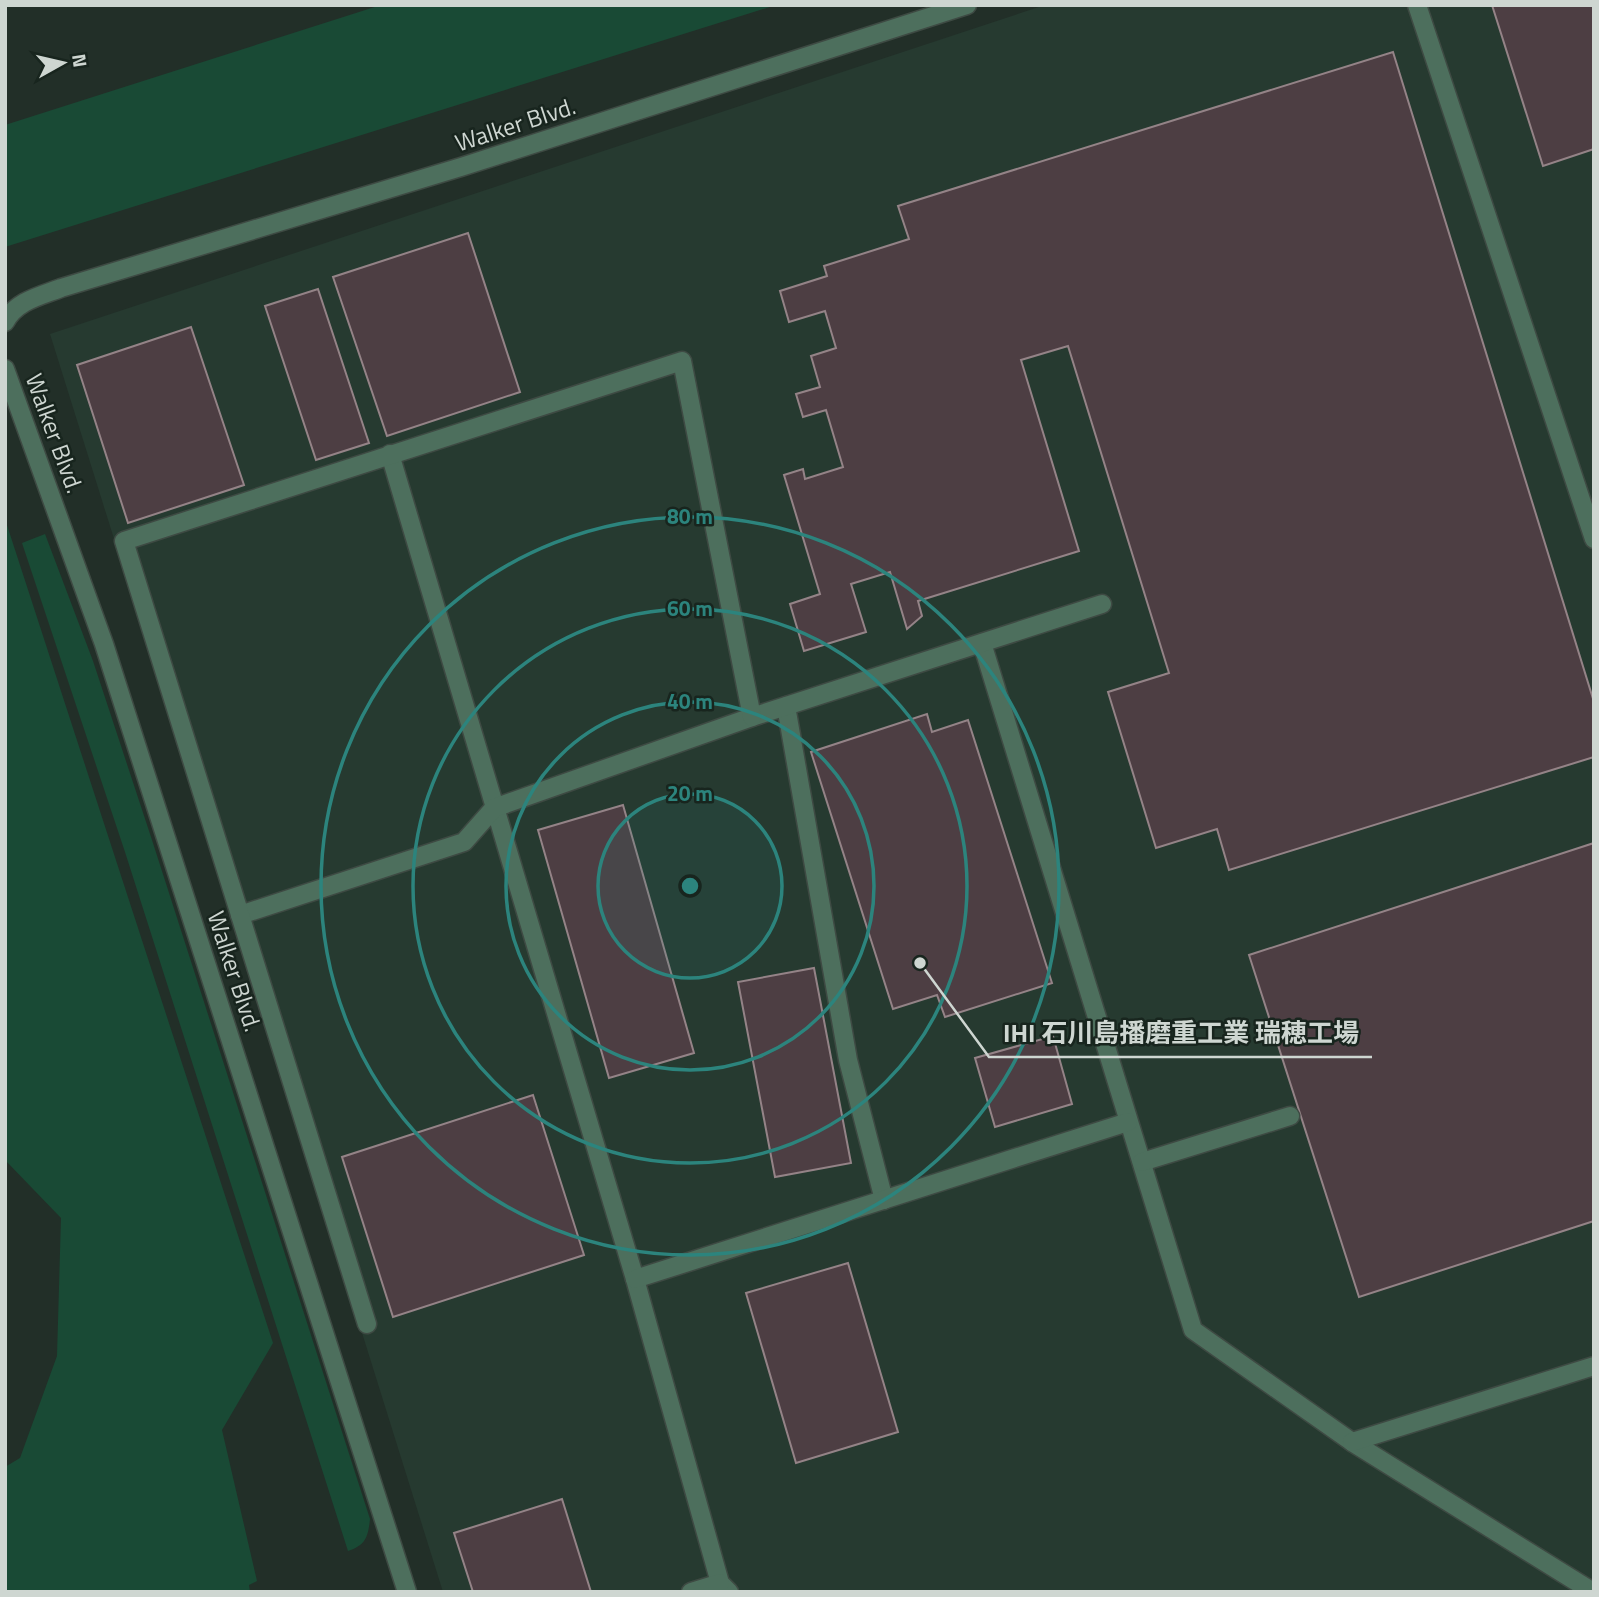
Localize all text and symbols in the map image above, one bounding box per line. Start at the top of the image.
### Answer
north arrow [28,28,98,98]
text: N [65,52,96,69]
street label: Walker Blvd. [450,88,580,160]
street label: Walker Blvd. [17,368,93,498]
text: 80 m [667,500,713,532]
text: 60 m [667,592,713,624]
text: 40 m [667,685,713,717]
text: 20 m [667,777,713,809]
centre of rings [678,874,702,898]
street label: Walker Blvd. [199,906,271,1036]
callout: IHI 石川島播磨重工業 瑞穂工場 [989,1010,1372,1057]
text: IHI 石川島播磨重工業 瑞穂工場 [1003,1013,1359,1052]

